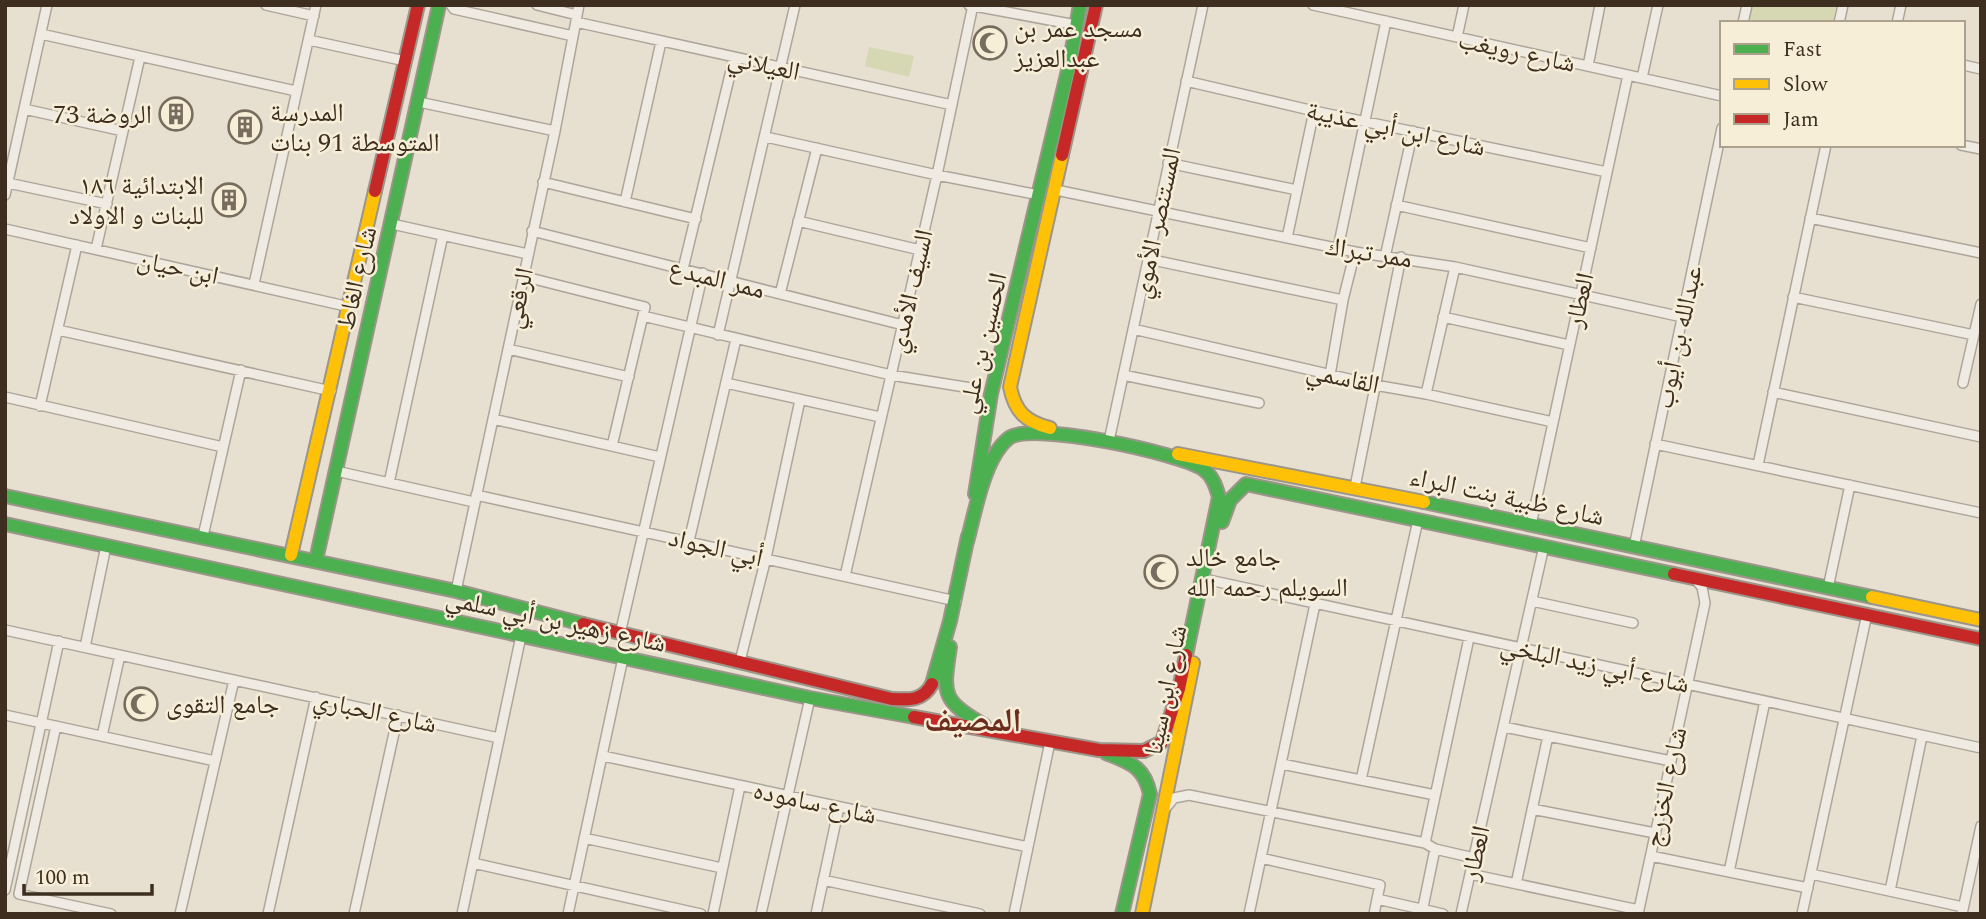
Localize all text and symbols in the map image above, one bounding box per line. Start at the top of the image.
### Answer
place label: مسجد عمر بن عبدالعزيز [1013,9,1142,79]
street label: شارع رويغب [1454,20,1579,84]
legend [1720,21,1965,147]
mosque icon: مسجد عمر بن عبدالعزيز [971,24,1009,62]
text: Fast [1783,34,1822,66]
street label: العيلاني [724,38,804,92]
text: Slow [1783,69,1829,101]
street label: شارع ابن أبي عذيبة [1302,90,1489,168]
place label: المدرسة المتوسطة 91 بنات [270,93,440,163]
place label: الروضة 73 [53,95,152,135]
building icon: الروضة 73 [157,95,195,133]
text: Jam [1783,104,1819,136]
building icon: المدرسة المتوسطة 91 بنات [226,108,264,146]
street label: المستنصر الأموي [1121,144,1193,302]
place label: الابتدائية ١٨٦ للبنات و الاولاد [69,166,204,236]
building icon: الابتدائية ١٨٦ للبنات و الاولاد [210,181,248,219]
street label: شارع الغاط [326,223,388,334]
street label: السيف الأمدي [877,225,945,357]
street label: ممر تبراك [1323,226,1415,280]
street label: ابن حيان [133,240,222,296]
street label: ممر المبدع [665,248,769,310]
street label: عبدالله بن أيوب [1644,262,1714,413]
street label: الرقعي [493,264,545,333]
street label: الحسين بن علي [947,269,1019,418]
street label: العطار [1554,269,1606,333]
street label: القاسمي [1302,351,1383,405]
street label: شارع ظبية بنت البراء [1406,457,1608,537]
street label: أبي الجواد [665,518,767,578]
place label: جامع خالد السويلم رحمه الله [1186,538,1348,608]
mosque icon: جامع خالد السويلم رحمه الله [1142,553,1180,591]
street label: شارع زهير بن أبي سلمي [442,578,670,664]
street label: شارع ابن سينا [1134,622,1198,759]
street label: شارع أبي زيد البلخي [1497,625,1693,705]
street label: شارع الحباري [309,679,440,745]
mosque icon: جامع التقوى [122,685,160,723]
place label: جامع التقوى [166,685,279,725]
district label: المصيف [924,696,1022,746]
street label: شارع الخزرج [1634,723,1698,851]
street label: شارع ساموده [749,770,880,836]
street label: العطار [1450,822,1502,886]
scale bar [24,852,152,896]
text: 100 m [35,862,90,894]

